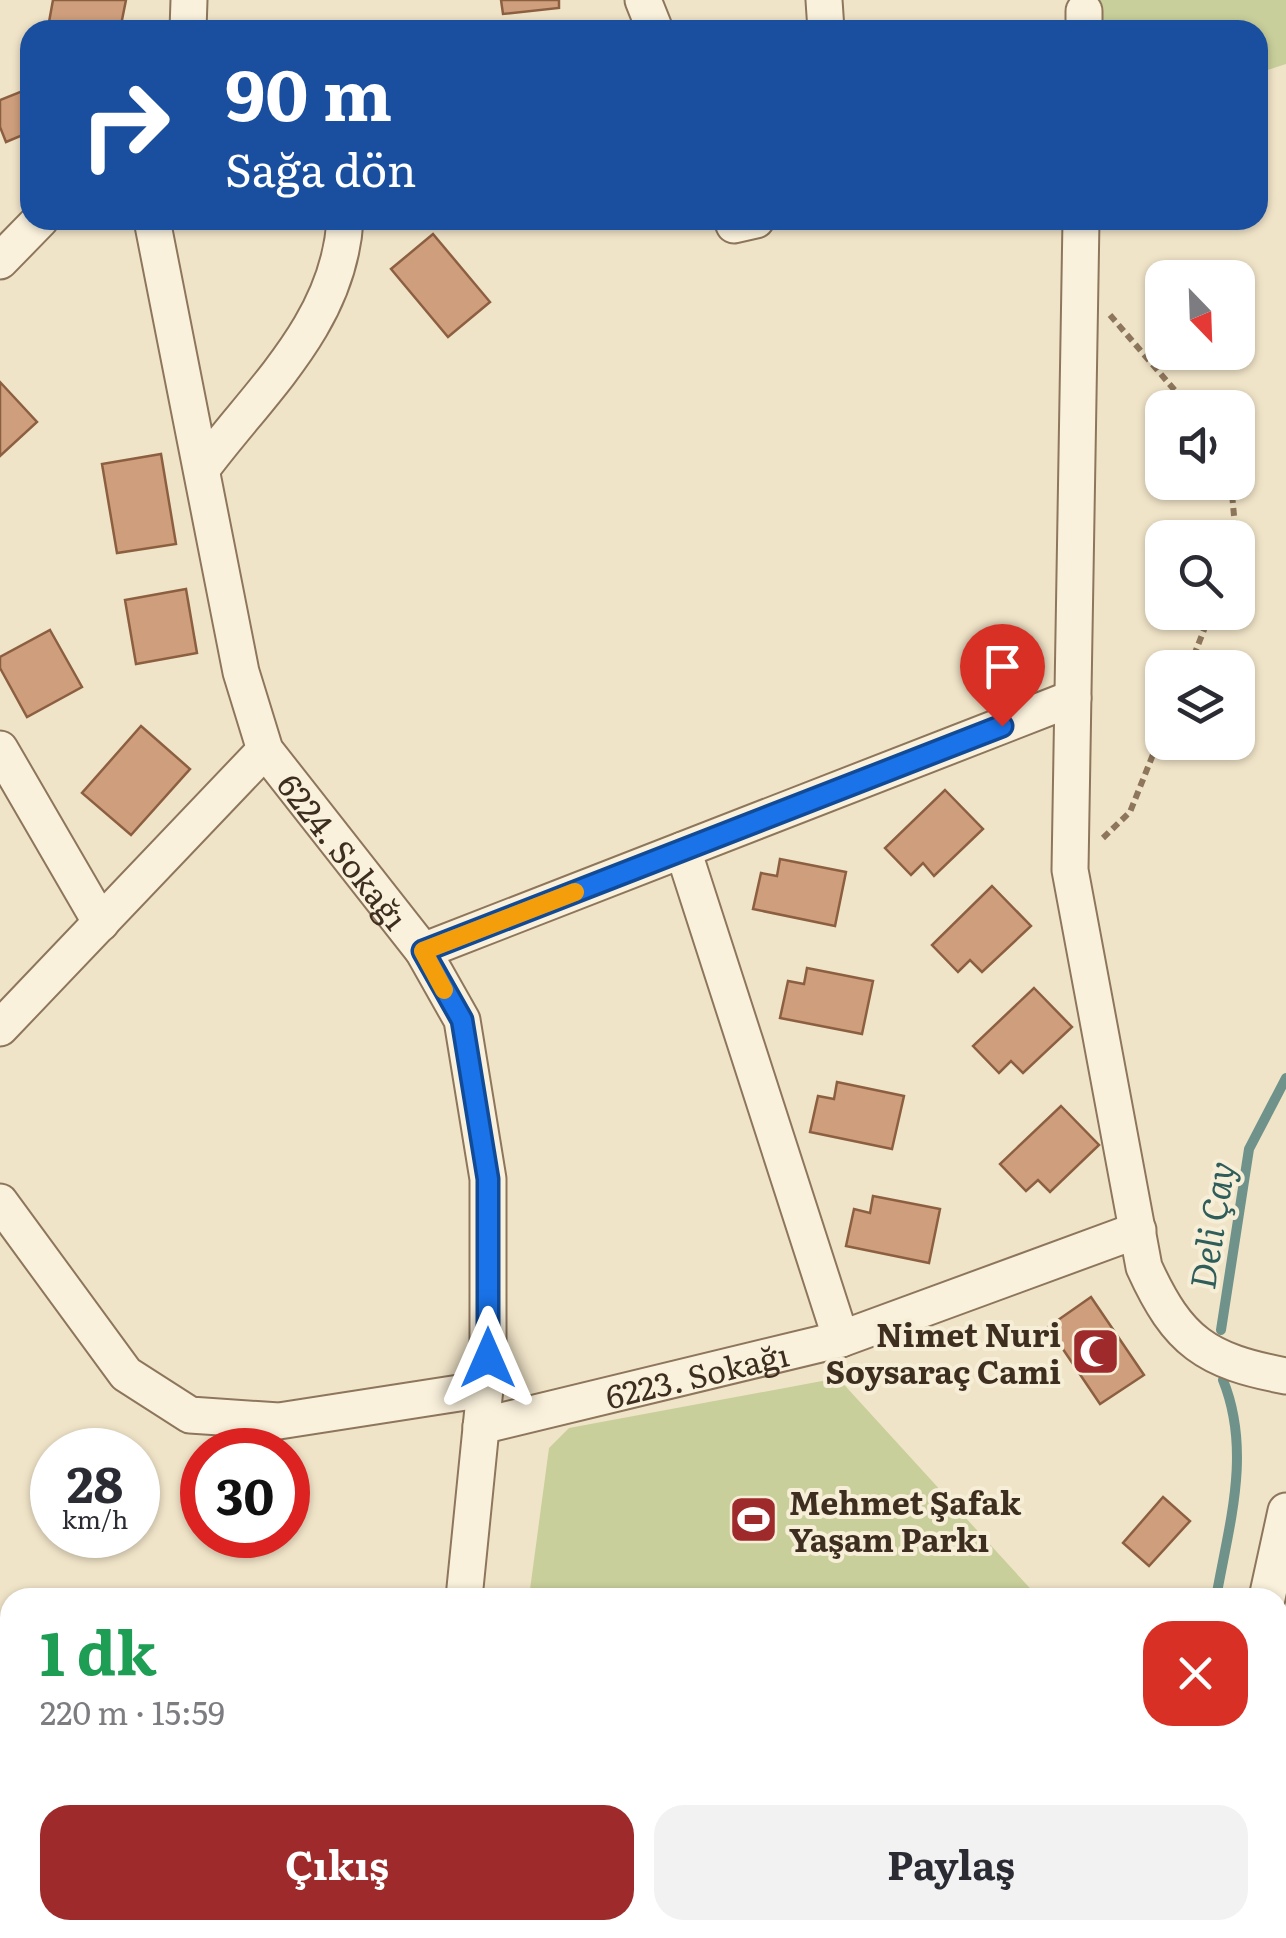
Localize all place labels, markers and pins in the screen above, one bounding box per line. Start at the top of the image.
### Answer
pin [960,624,1045,727]
place label: Nimet Nuri Soysaraç Cami [825,1309,1061,1394]
mosque icon: Nimet Nuri Soysaraç Cami [1070,1325,1122,1377]
place label: Mehmet Şafak Yaşam Parkı [789,1477,1022,1562]
sports icon: Mehmet Şafak Yaşam Parkı [728,1493,780,1545]

